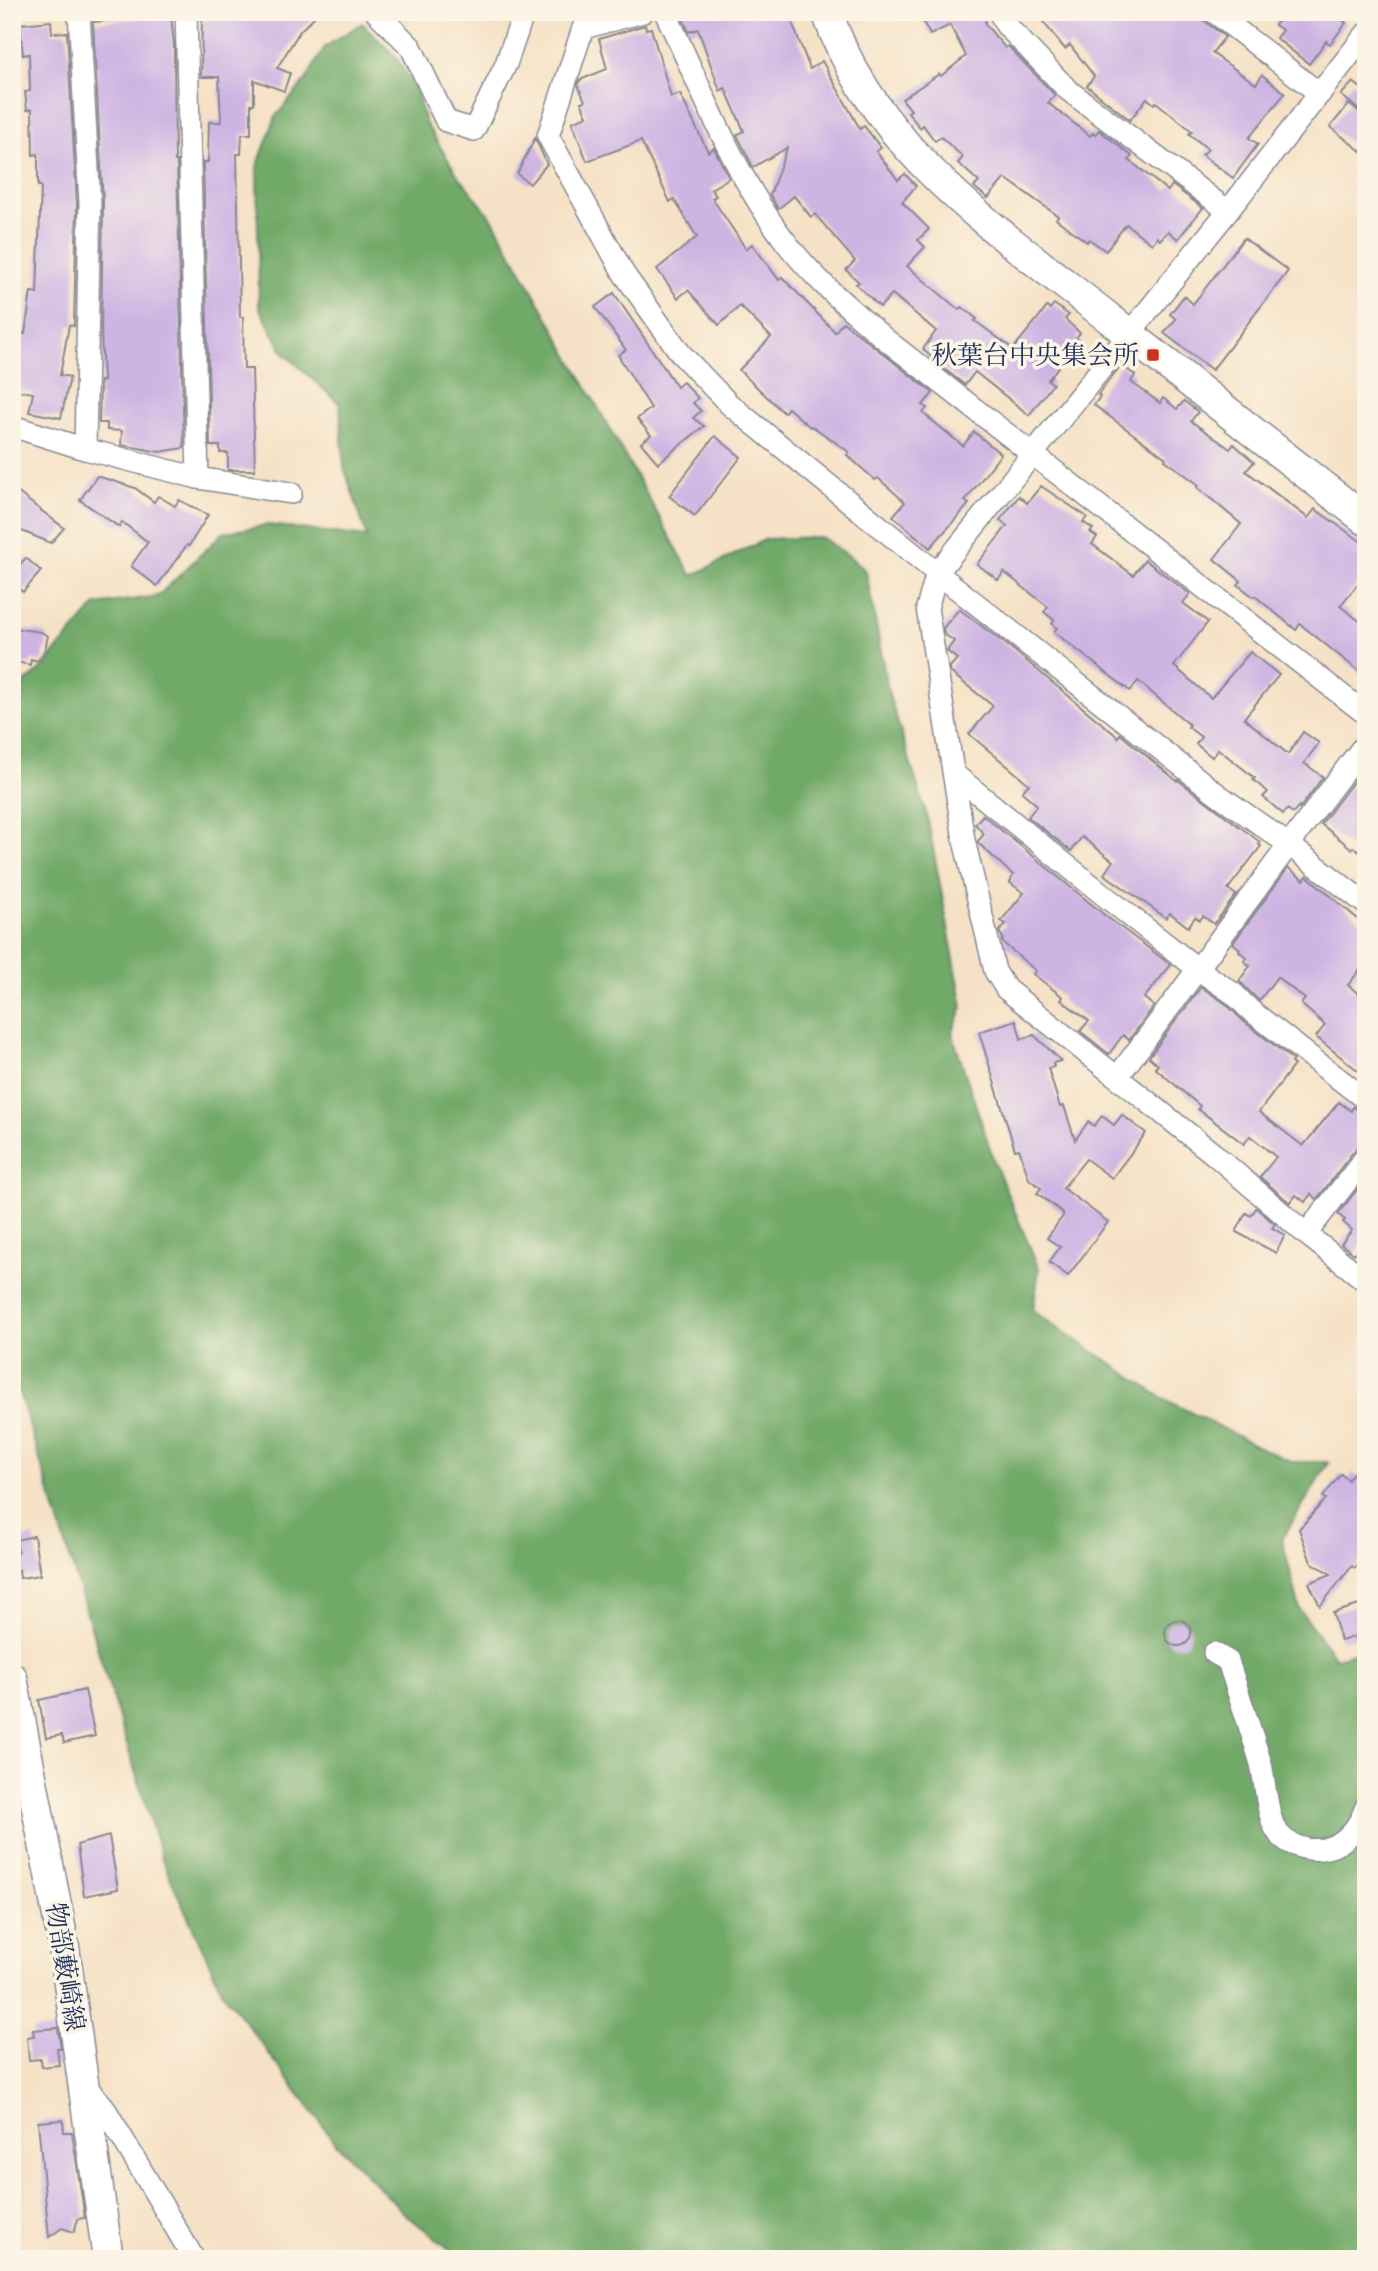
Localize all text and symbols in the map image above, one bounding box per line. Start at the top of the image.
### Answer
place label: 秋葉台中央集会所 [931,338,1139,373]
marker: 秋葉台中央集会所 [1145,347,1161,363]
street label: 物部藪崎線 [38,1900,92,2034]

